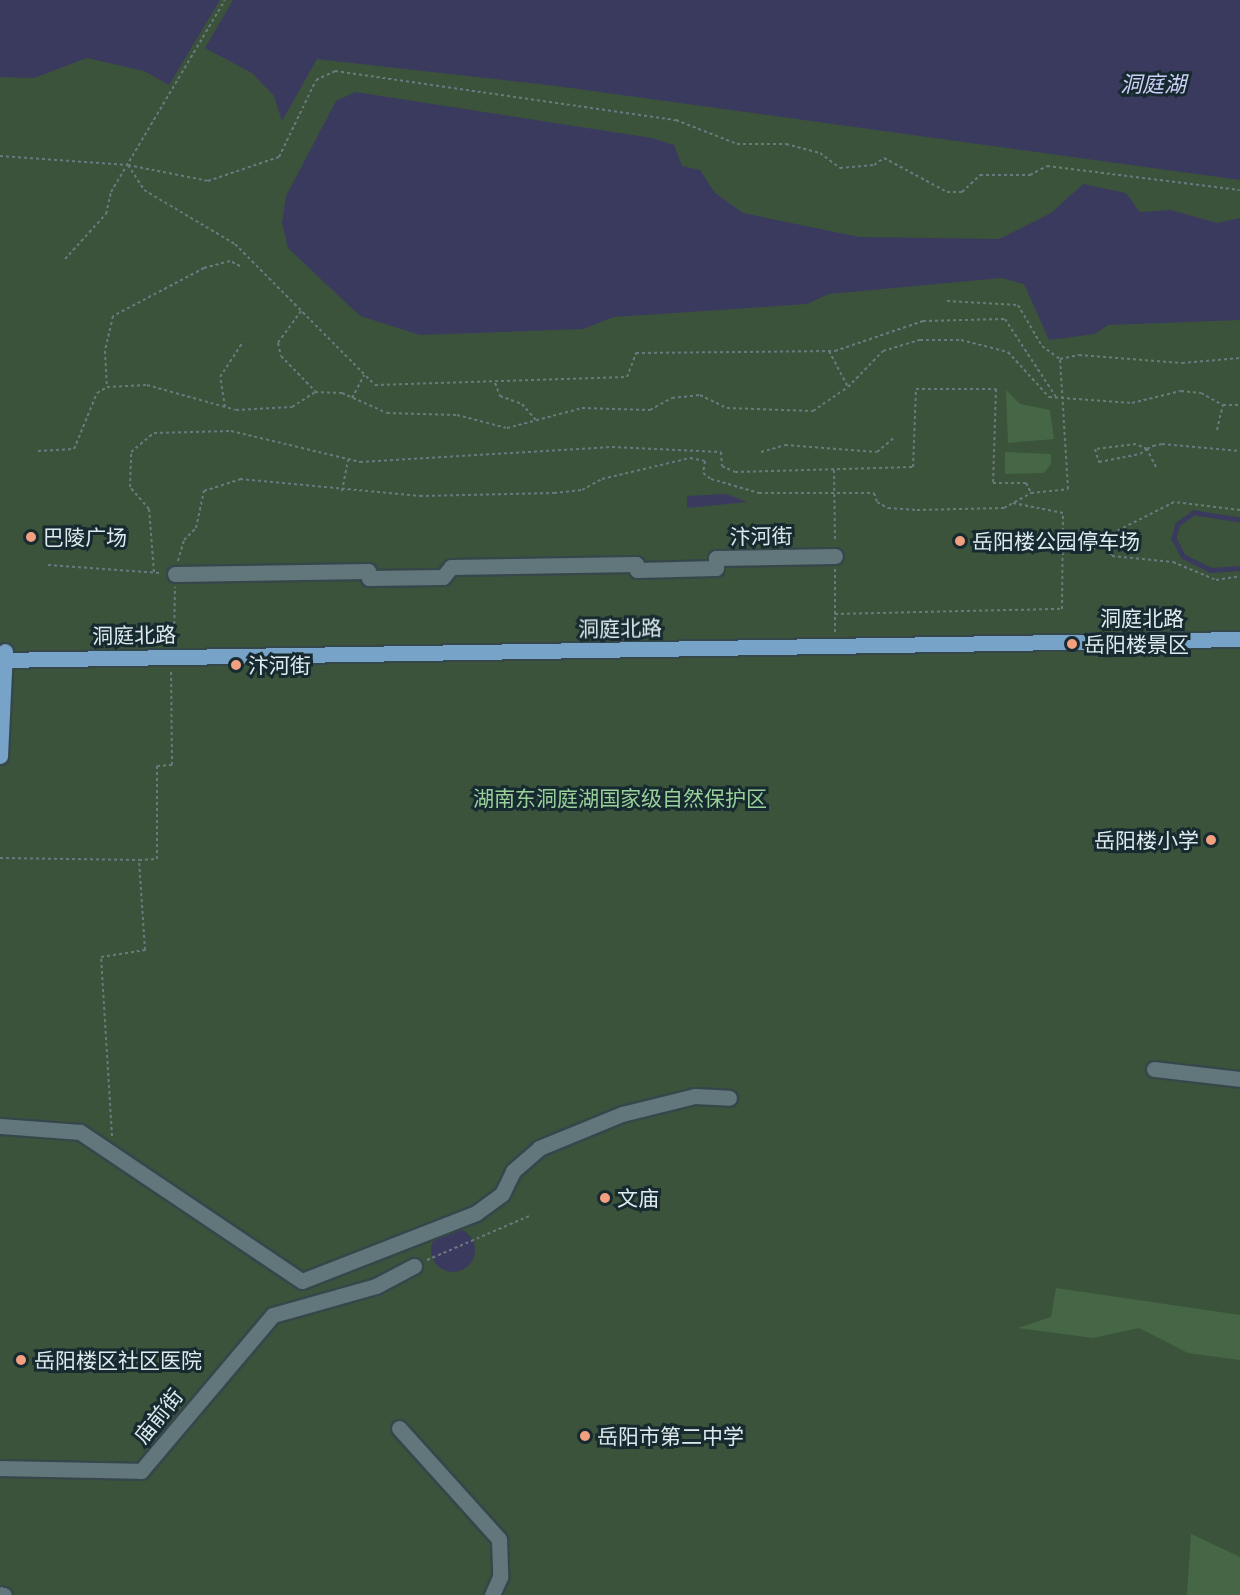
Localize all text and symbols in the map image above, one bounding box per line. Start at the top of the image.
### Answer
water label: 洞庭湖 [1120,71,1186,97]
street label: 汴河街 [729,523,793,549]
place label: 巴陵广场 [43,524,127,550]
place label: 岳阳楼公园停车场 [972,528,1140,554]
marker: 巴陵广场 [24,530,38,544]
marker: 岳阳楼公园停车场 [953,534,967,548]
street label: 洞庭北路 [1100,605,1184,631]
street label: 洞庭北路 [578,615,662,641]
street label: 洞庭北路 [92,622,176,648]
place label: 岳阳楼景区 [1084,631,1189,657]
marker: 岳阳楼景区 [1065,637,1079,651]
place label: 汴河街 [248,652,311,678]
marker: 汴河街 [229,658,243,672]
park label: 湖南东洞庭湖国家级自然保护区 [473,785,767,811]
place label: 岳阳楼小学 [1094,827,1199,853]
marker: 岳阳楼小学 [1204,833,1218,847]
place label: 文庙 [617,1185,659,1211]
marker: 文庙 [598,1191,612,1205]
place label: 岳阳楼区社区医院 [34,1347,202,1373]
marker: 岳阳楼区社区医院 [12,1351,30,1369]
street label: 庙前街 [128,1384,188,1448]
place label: 岳阳市第二中学 [597,1423,744,1449]
marker: 岳阳市第二中学 [578,1429,592,1443]

